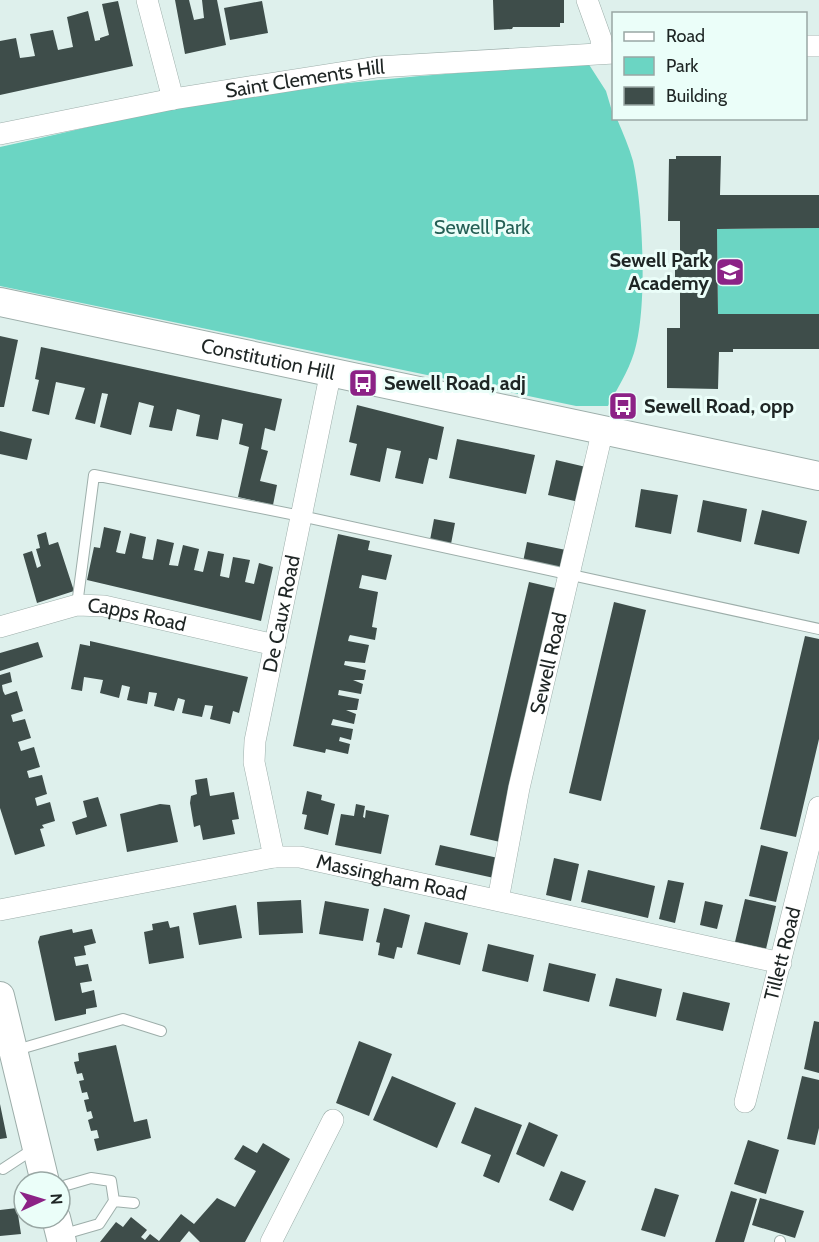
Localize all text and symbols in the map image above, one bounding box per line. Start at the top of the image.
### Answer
legend [612,12,807,120]
text: Road [666,25,705,47]
street label: Saint Clements Hill [223,55,385,103]
text: Park [666,55,699,77]
text: Building [666,85,728,107]
park label: Sewell Park [434,215,530,239]
place label: Sewell Park Academy [609,248,709,295]
school or university icon: Sewell Park Academy [714,256,746,288]
street label: Constitution Hill [199,333,337,385]
bus stop icon: Sewell Road, adj [347,367,379,399]
place label: Sewell Road, adj [384,371,526,395]
bus stop icon: Sewell Road, opp [607,390,639,422]
place label: Sewell Road, opp [644,394,794,418]
street label: De Caux Road [257,553,305,674]
street label: Capps Road [87,593,189,636]
street label: Sewell Road [525,610,572,717]
street label: Massingham Road [314,849,469,905]
street label: Tillett Road [759,904,806,1003]
north arrow [12,1170,72,1230]
text: N [47,1193,66,1205]

